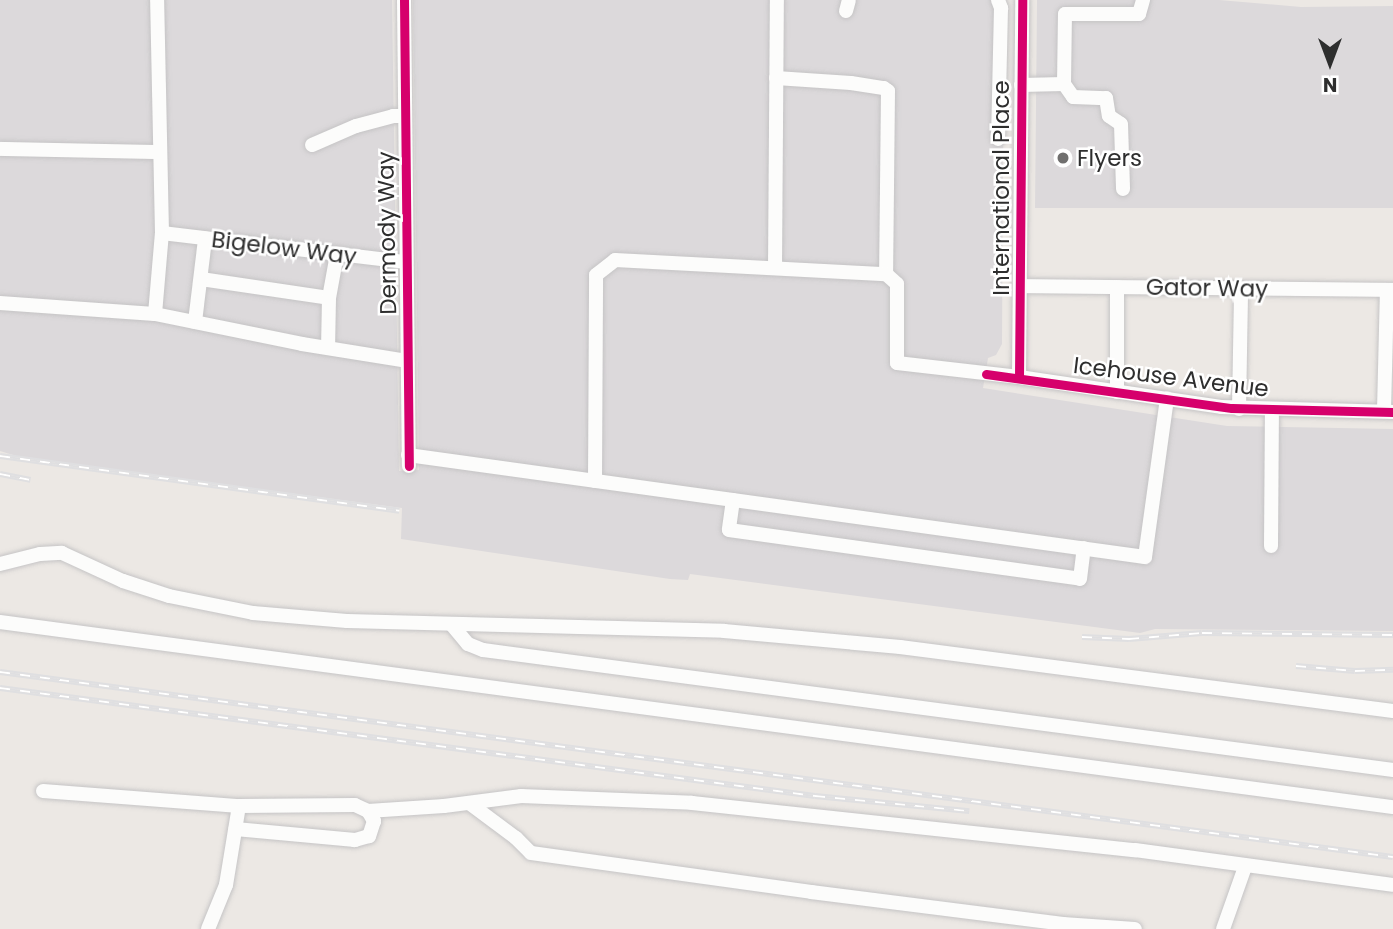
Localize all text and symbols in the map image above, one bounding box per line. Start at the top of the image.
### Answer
north arrow [1295,28,1365,98]
text: N [1323,71,1337,98]
street label: International Place [987,80,1015,296]
place label: Flyers [1077,144,1142,172]
marker: Flyers [1055,150,1071,166]
street label: Dermody Way [372,151,402,315]
street label: Bigelow Way [210,225,358,271]
street label: Gator Way [1146,273,1268,303]
street label: Icehouse Avenue [1072,351,1270,403]

